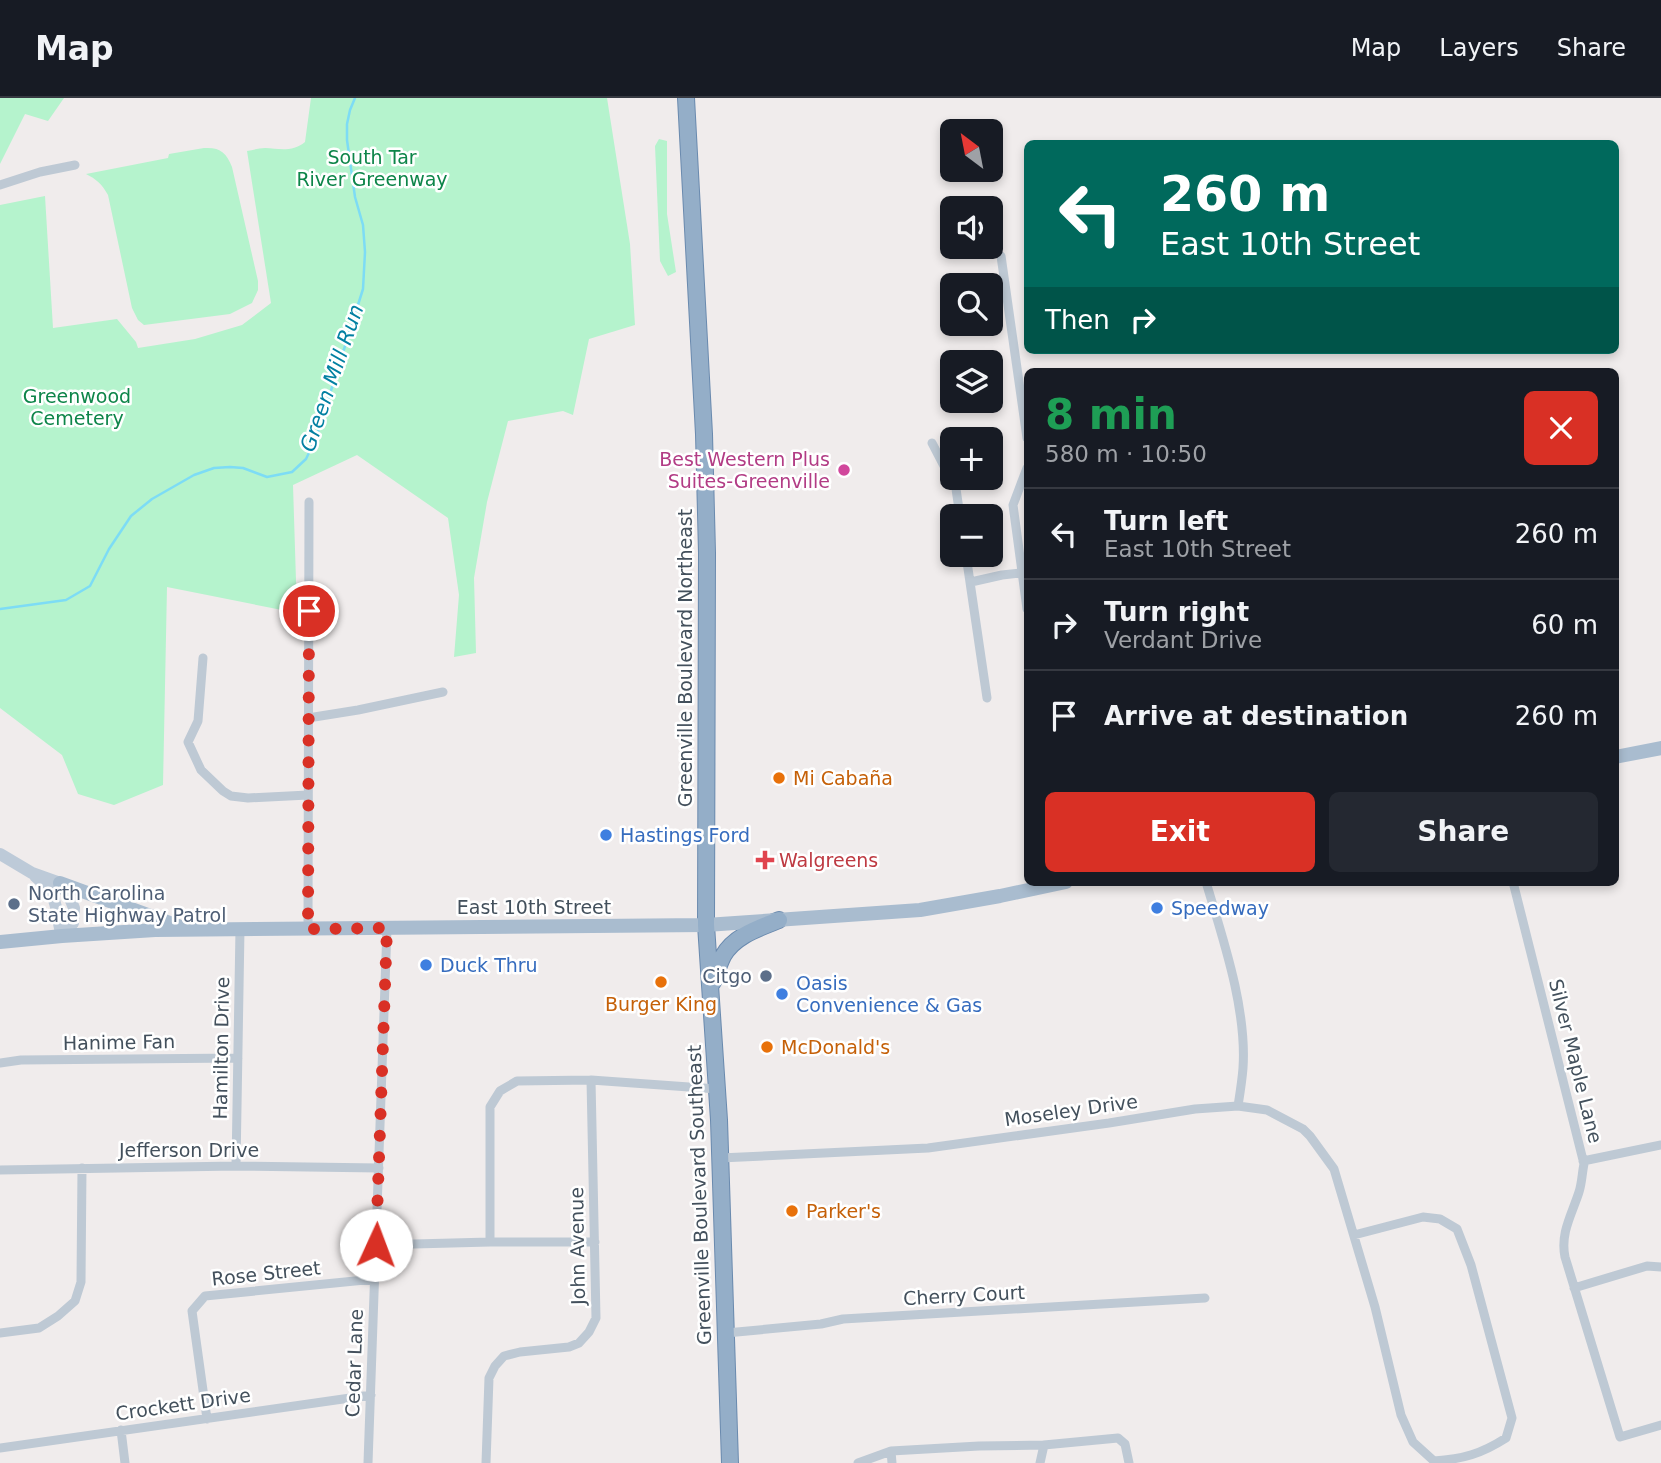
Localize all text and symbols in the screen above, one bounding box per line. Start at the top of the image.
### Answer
text: Map [35,29,114,68]
text: Map [1351,34,1401,62]
text: Layers [1439,34,1519,62]
text: Share [1557,34,1626,62]
north arrow [940,119,1003,182]
map controls [940,119,1003,567]
park label: South Tar River Greenway [296,146,448,190]
text: 260 m [1160,166,1330,223]
icon: left [1045,168,1136,259]
button: sound [940,196,1003,259]
text: East 10th Street [1160,225,1420,263]
button: search [940,273,1003,336]
water label: Green Mill Run [296,301,368,455]
icon: right [1124,301,1162,339]
text: Then [1045,305,1110,335]
button: layers [940,350,1003,413]
park label: Greenwood Cemetery [23,385,131,429]
text: 8 min [1045,390,1177,439]
button: close [1524,391,1598,465]
button: + [940,427,1003,490]
text: 580 m · 10:50 [1045,441,1207,467]
place label: Best Western Plus Suites-Greenville [659,448,830,492]
marker: Best Western Plus Suites-Greenville [836,462,852,478]
button: − [940,504,1003,567]
text: Turn left [1104,506,1228,536]
street label: Greenville Boulevard Northeast [674,509,696,807]
icon: left [1045,515,1083,553]
text: 260 m [1515,519,1598,549]
text: East 10th Street [1104,536,1291,562]
pin [279,581,339,641]
icon: arrive [290,592,328,630]
text: Turn right [1104,597,1249,627]
icon: right [1045,606,1083,644]
text: 60 m [1531,610,1598,640]
text: Verdant Drive [1104,627,1262,653]
icon: arrive [1045,697,1083,735]
text: Arrive at destination [1104,701,1408,731]
text: 260 m [1515,701,1598,731]
place label: Mi Cabaña [793,767,893,789]
marker: Mi Cabaña [771,770,787,786]
button: Exit [1045,792,1315,872]
button: Share [1329,792,1598,872]
place label: Hastings Ford [620,824,750,846]
marker: Hastings Ford [598,827,614,843]
place label: Walgreens [779,849,878,871]
marker: Walgreens [757,852,773,868]
place label: North Carolina State Highway Patrol [28,882,226,926]
marker: North Carolina State Highway Patrol [6,896,22,912]
street label: East 10th Street [457,896,611,918]
place label: Speedway [1171,897,1269,919]
marker: Speedway [1149,900,1165,916]
place label: Duck Thru [440,954,538,976]
marker: Duck Thru [418,957,434,973]
place label: Citgo [702,965,752,987]
marker: Citgo [758,968,774,984]
place label: Oasis Convenience & Gas [796,972,982,1016]
marker: Burger King [653,974,669,990]
street label: Hamilton Drive [209,976,233,1120]
street label: Silver Maple Lane [1545,977,1607,1145]
marker: Oasis Convenience & Gas [774,986,790,1002]
place label: Burger King [605,993,717,1015]
street label: Hanime Fan [63,1030,175,1054]
place label: McDonald's [781,1036,890,1058]
marker: McDonald's [759,1039,775,1055]
street label: Greenville Boulevard Southeast [683,1045,715,1345]
street label: Moseley Drive [1003,1090,1139,1130]
street label: Jefferson Drive [118,1139,259,1161]
street label: John Avenue [565,1187,589,1306]
place label: Parker's [806,1200,881,1222]
marker: Parker's [784,1203,800,1219]
position arrow [339,1208,413,1282]
street label: Rose Street [210,1256,322,1290]
street label: Cherry Court [903,1281,1025,1309]
street label: Cedar Lane [341,1308,367,1418]
street label: Crockett Drive [114,1384,252,1424]

